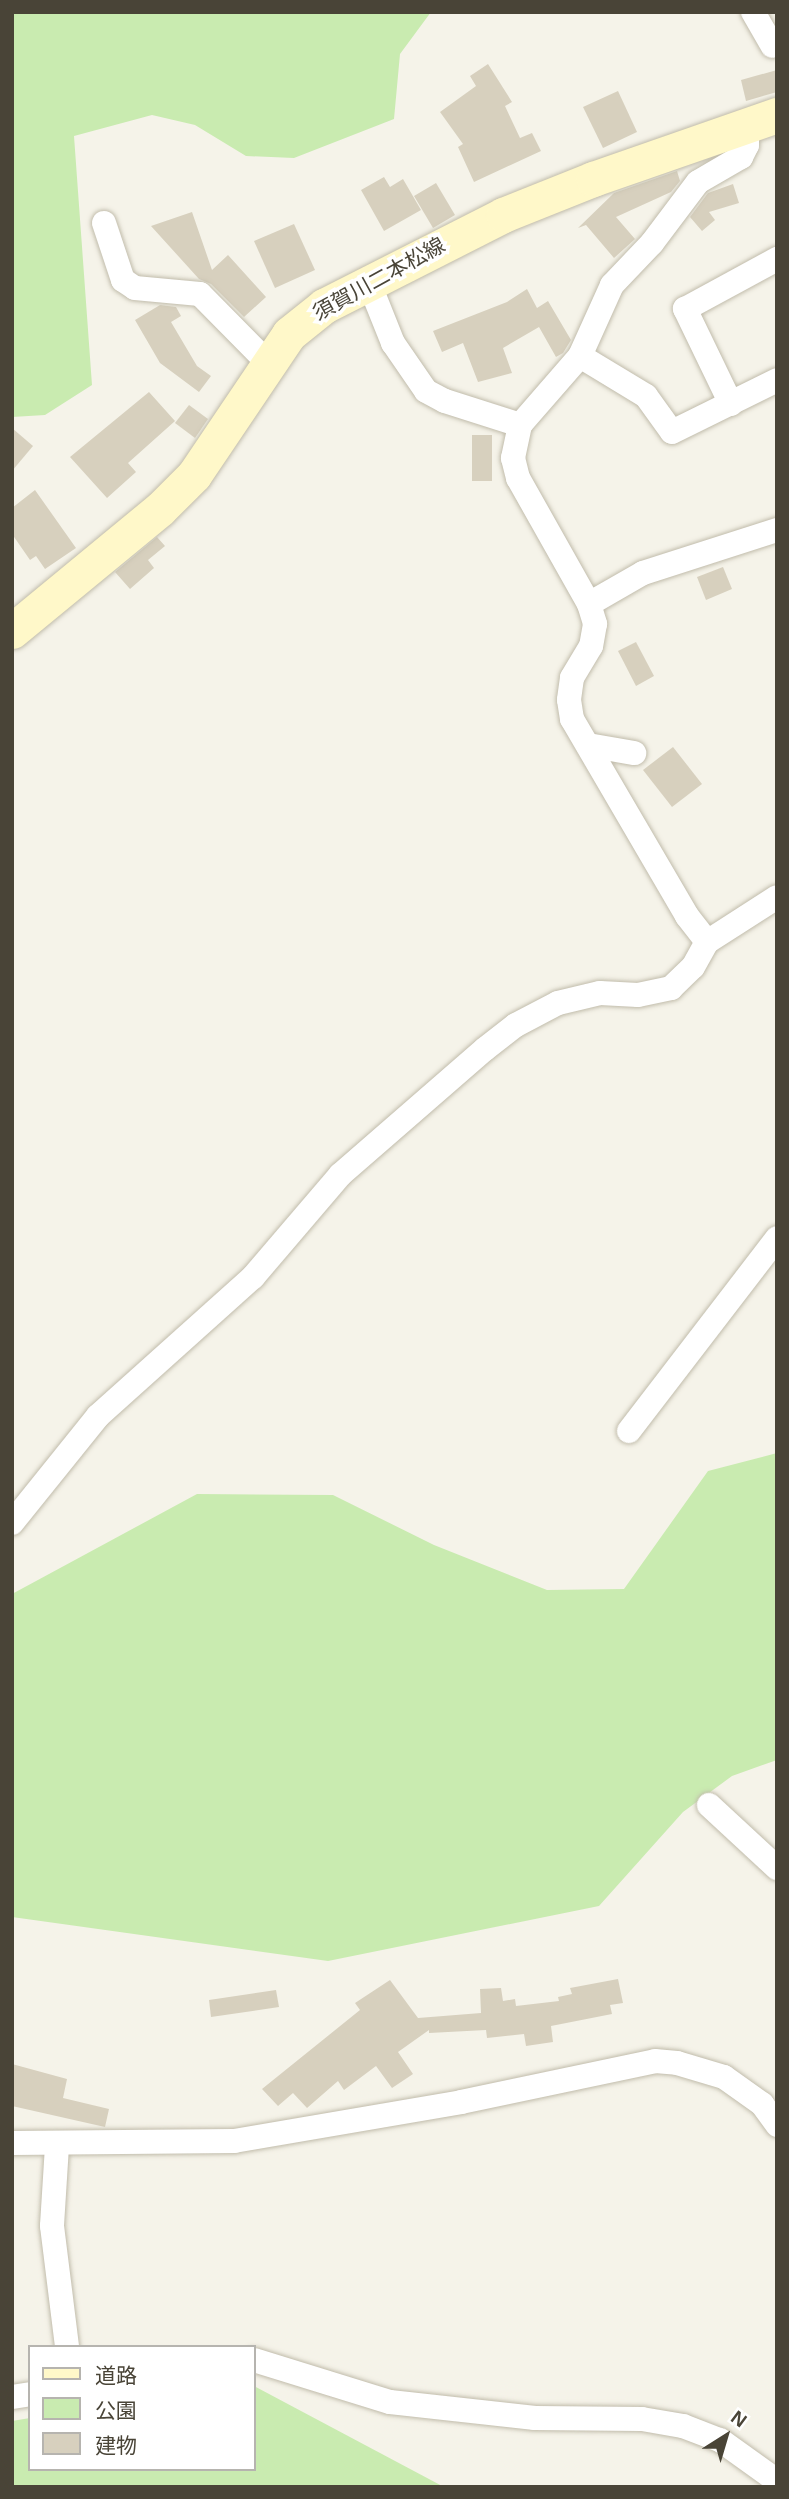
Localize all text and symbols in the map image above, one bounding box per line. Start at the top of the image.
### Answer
street label: 須賀川二本松線 [309,232,449,326]
legend [28,2345,256,2471]
text: 道路 [95,2364,137,2387]
text: 公園 [95,2399,137,2422]
north arrow [691,2401,761,2471]
text: N [727,2406,751,2431]
text: 建物 [95,2434,137,2457]

